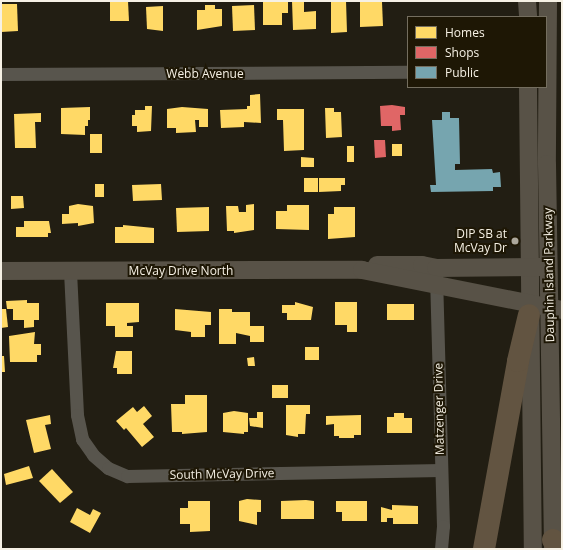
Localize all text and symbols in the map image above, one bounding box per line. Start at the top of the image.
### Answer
legend [407,16,547,88]
text: Homes [445,24,485,41]
text: Shops [445,44,479,61]
text: Public [445,64,479,81]
street label: Webb Avenue [166,67,244,81]
street label: Dauphin Island Parkway [541,208,557,342]
place label: DIP SB at McVay Dr [454,227,507,255]
marker: DIP SB at McVay Dr [510,236,520,246]
street label: McVay Drive North [129,264,233,278]
street label: Matzenger Drive [431,363,447,455]
street label: South McVay Drive [169,466,275,482]

